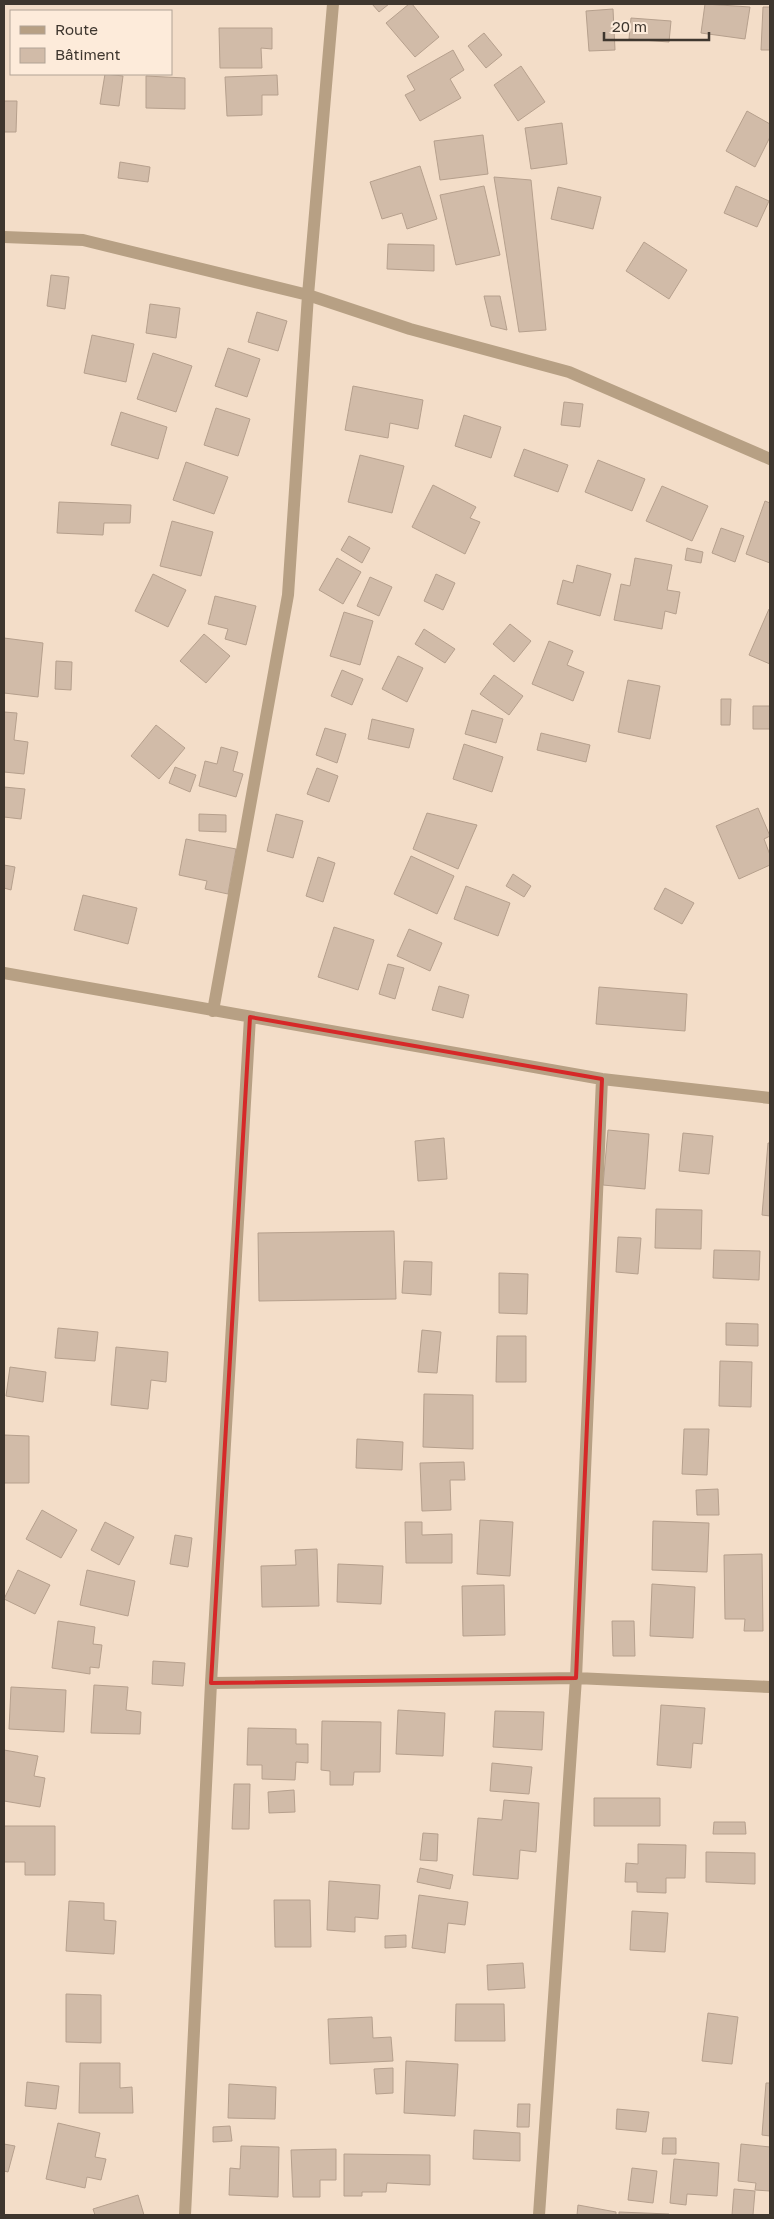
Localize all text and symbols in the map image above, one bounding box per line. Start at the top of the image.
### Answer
legend [10,10,172,75]
scale bar [604,10,709,42]
text: 20 m [612,17,647,35]
text: Route [55,20,98,38]
text: Bâtiment [55,45,120,63]

